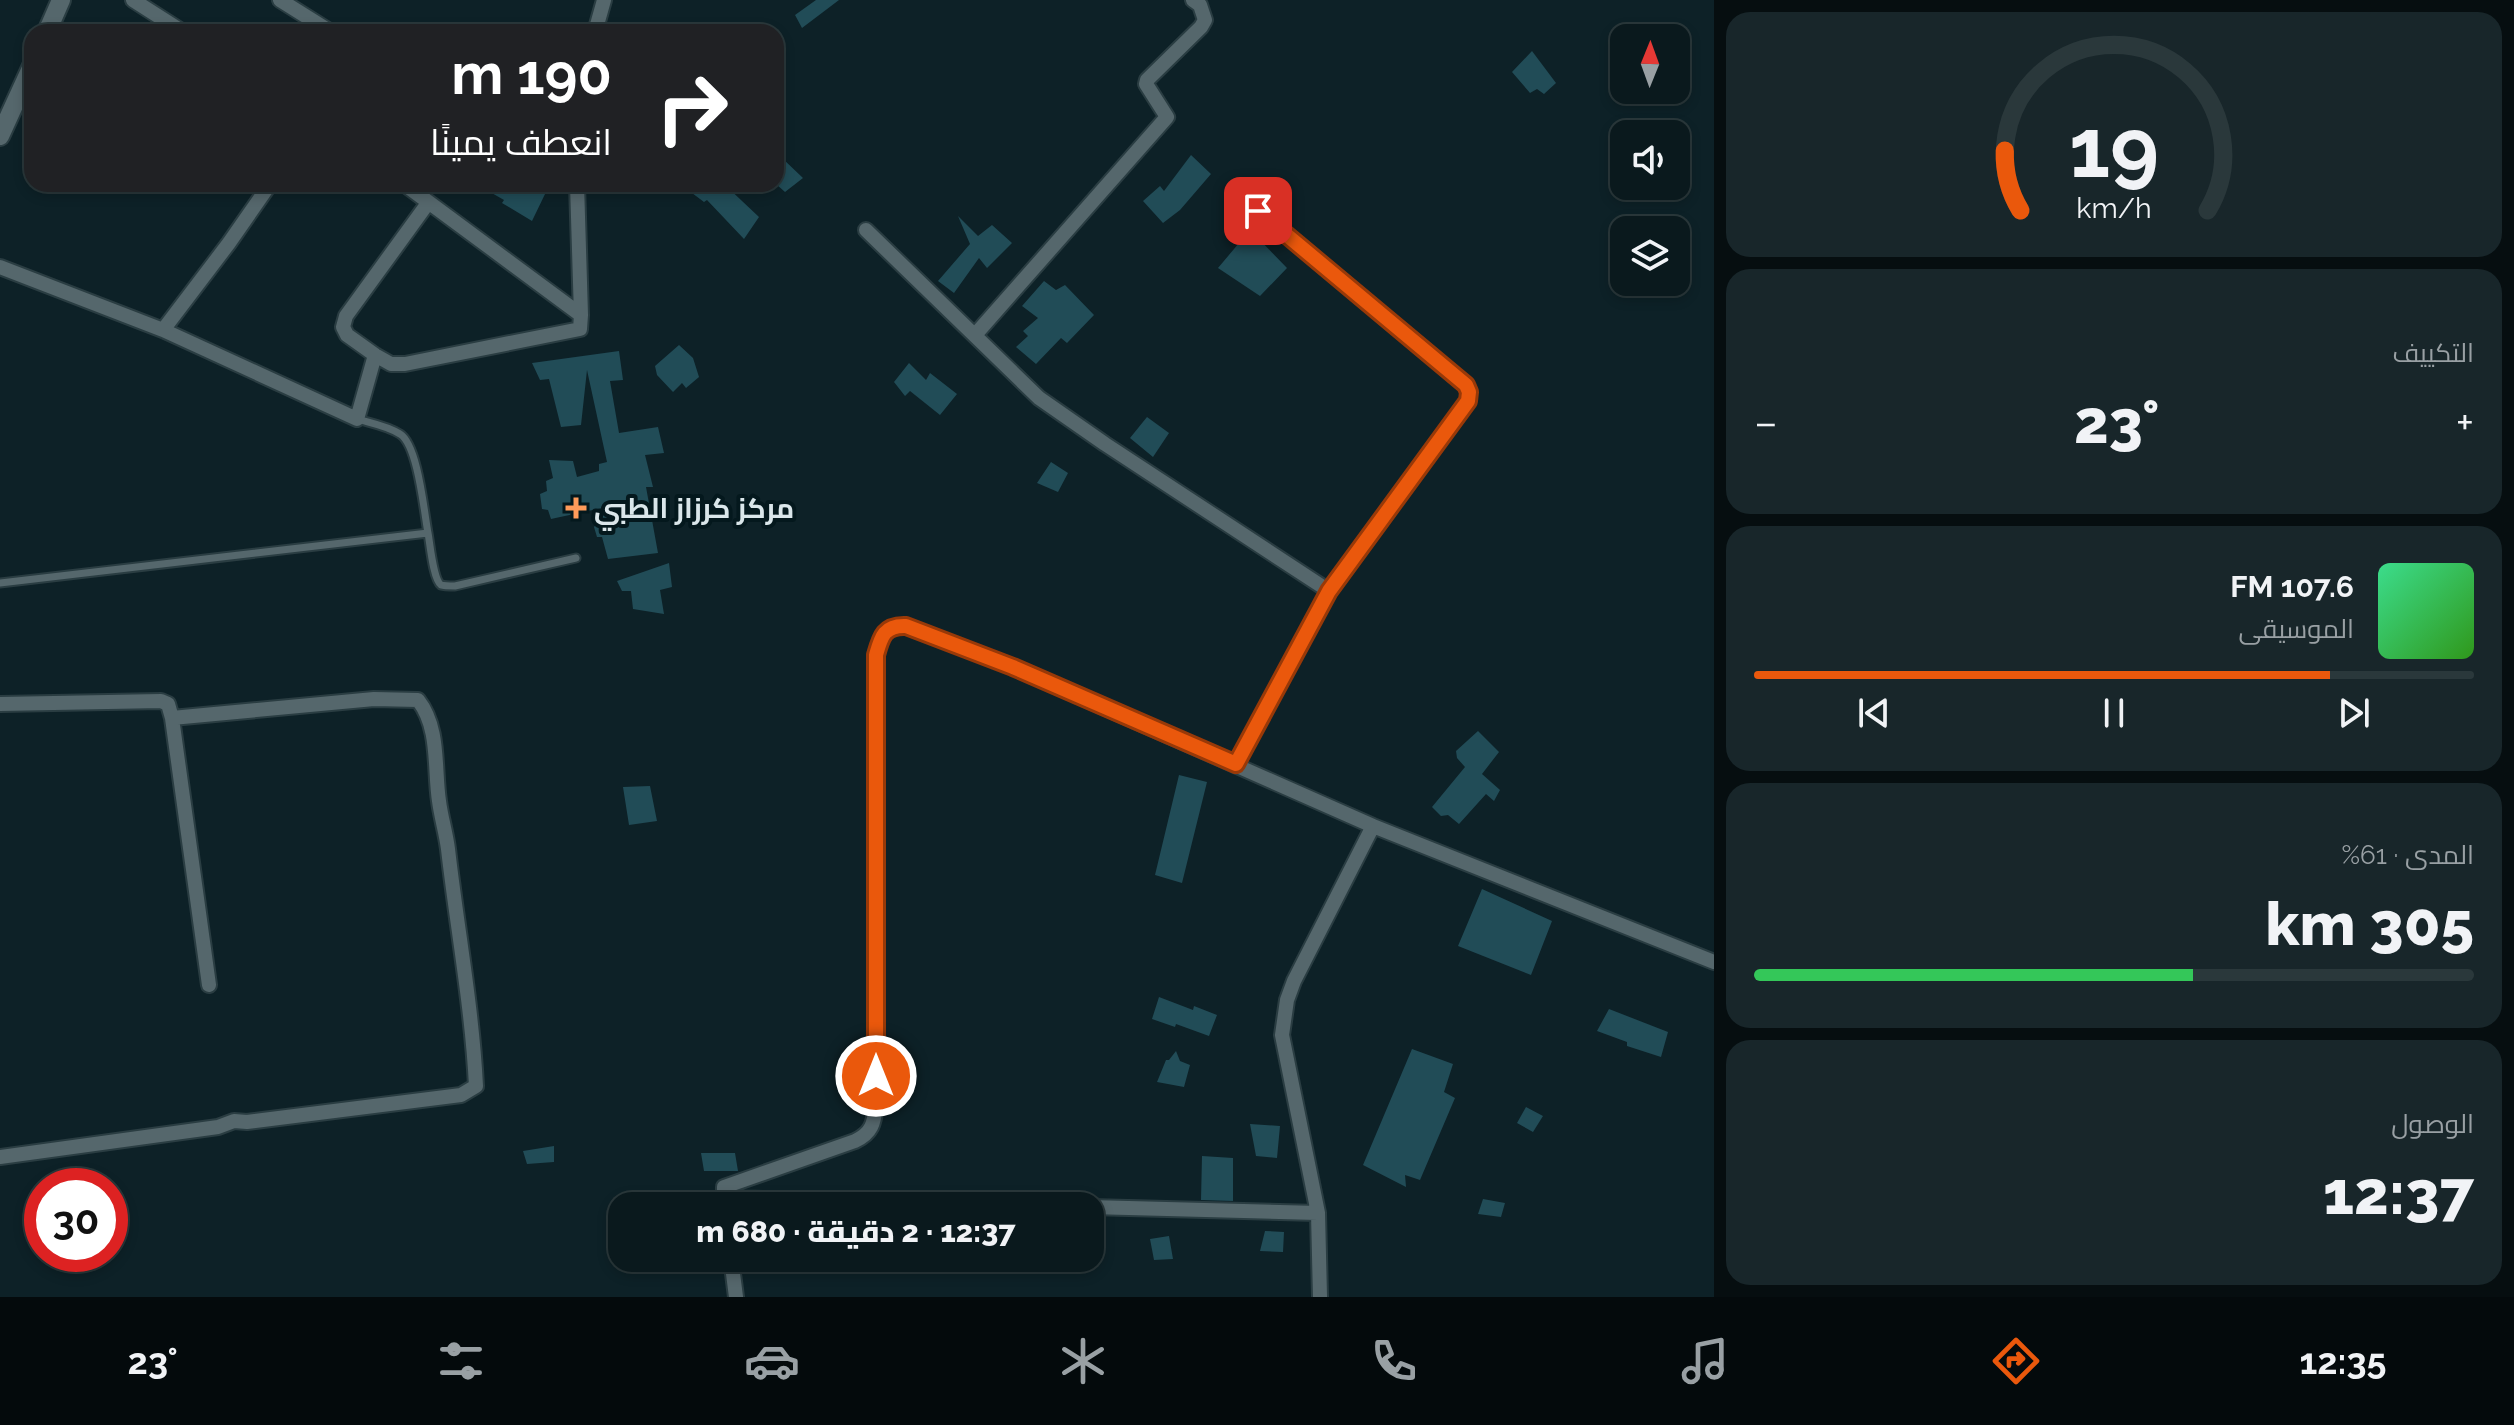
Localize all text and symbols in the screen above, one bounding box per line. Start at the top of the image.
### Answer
north arrow [1610,24,1690,104]
map controls [1610,24,1690,296]
text: 190 m [451,41,612,107]
icon: right [640,56,744,160]
text: 19 [2069,98,2159,195]
button: sound [1610,120,1690,200]
text: انعطف يمينًا [430,121,612,163]
pin [1224,177,1292,245]
icon: arrive [1236,189,1280,233]
text: km/h [2076,191,2152,225]
button: layers [1610,216,1690,296]
text: التكييف [2392,338,2474,368]
text: 23° [2074,387,2160,457]
text: − [1754,397,1778,448]
text: + [2456,397,2474,448]
place label: مركز كرزاز الطبي [594,492,794,531]
marker: مركز كرزاز الطبي [565,497,587,519]
text: 107.6 FM [2230,569,2354,604]
text: الموسيقى [2239,614,2354,644]
icon: previous [1852,691,1896,735]
icon: pause [2092,691,2136,735]
icon: next [2332,691,2376,735]
text: المدى · 61% [2342,840,2474,870]
text: 305 km [2265,889,2474,959]
position arrow [834,1034,918,1118]
text: الوصول [2391,1109,2474,1139]
text: 12:37 [2323,1158,2474,1228]
speed limit sign: 30 [24,1168,128,1272]
text: 12:37 · 2 دقيقة · 680 m [696,1214,1016,1249]
icon: filters [433,1333,489,1389]
icon: car [744,1333,800,1389]
icon: climate [1055,1333,1111,1389]
icon: phone [1366,1333,1422,1389]
icon: music [1677,1333,1733,1389]
icon: directions [1988,1333,2044,1389]
text: 23° [128,1340,178,1382]
text: 12:35 [2299,1340,2386,1382]

